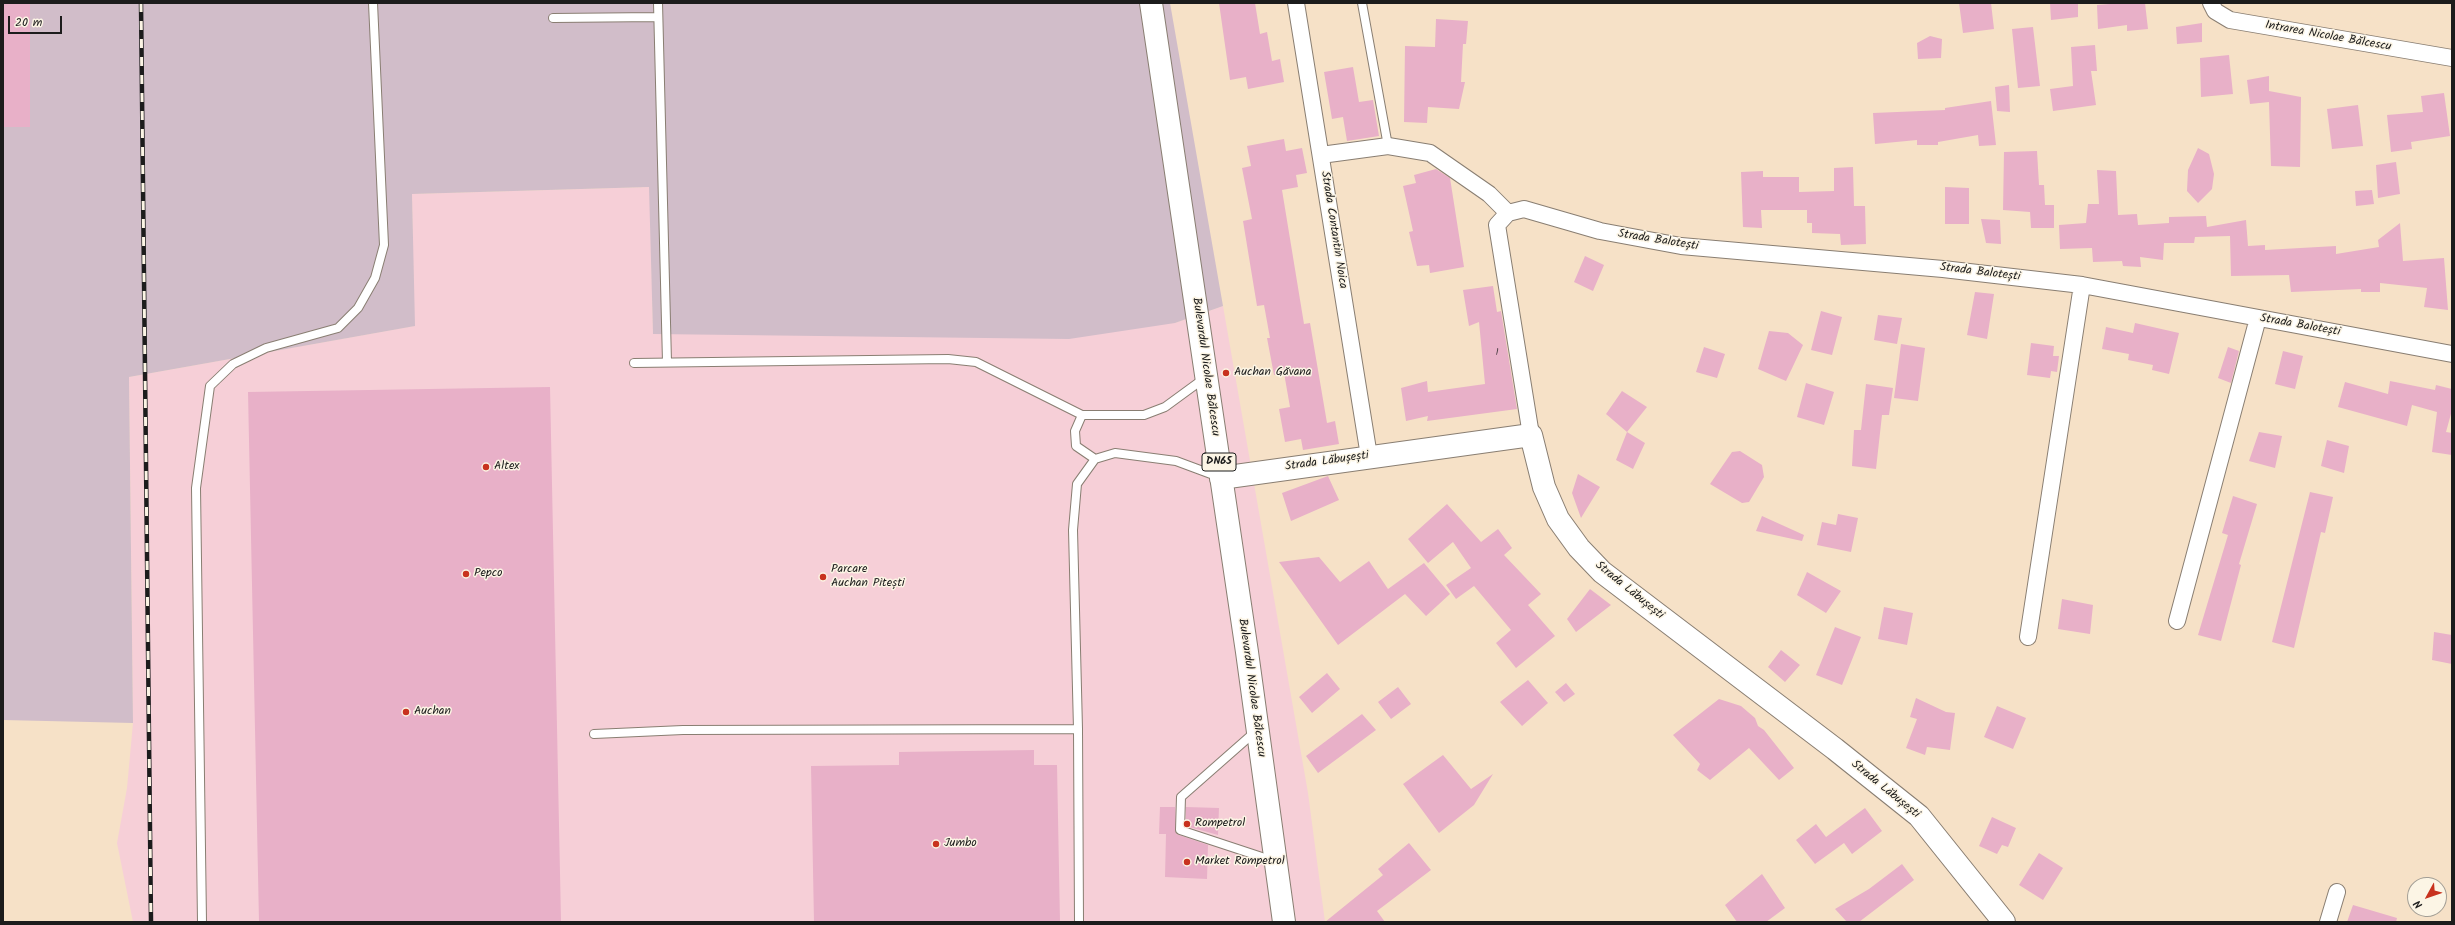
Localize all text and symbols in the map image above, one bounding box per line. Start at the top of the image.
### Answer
scale bar [10,8,64,34]
text: 20 m [15,13,42,32]
street label: Intrarea Nicolae Bălcescu [2264,19,2392,55]
street label: Strada Contantin Noica [1317,170,1349,290]
street label: Strada Balotești [1617,228,1699,254]
street label: Strada Balotești [1939,261,2021,285]
street label: Bulevardul Nicolae Bălcescu [1188,297,1222,437]
street label: Strada Balotești [2259,312,2341,340]
house number: 1 [1495,347,1499,359]
place label: Auchan Găvana [1234,366,1311,380]
marker: Auchan Găvana [1221,368,1231,378]
street label: Strada Lăbușești [1284,449,1370,475]
road number: DN65 [1202,453,1236,471]
place label: Altex [494,460,519,474]
marker: Altex [481,462,491,472]
street label: Strada Lăbușești [1592,559,1666,623]
place label: Parcare Auchan Pitești [831,563,905,591]
place label: Pepco [474,567,502,581]
marker: Pepco [461,569,471,579]
marker: Parcare Auchan Pitești [818,572,828,582]
street label: Bulevardul Nicolae Bălcescu [1234,618,1268,758]
place label: Auchan [414,705,451,719]
marker: Auchan [401,707,411,717]
street label: Strada Lăbușești [1848,758,1922,822]
place label: Rompetrol [1195,817,1245,831]
marker: Rompetrol [1182,819,1192,829]
place label: Jumbo [944,837,977,851]
marker: Jumbo [931,839,941,849]
place label: Market Rompetrol [1195,855,1285,869]
marker: Market Rompetrol [1182,857,1192,867]
north arrow [2407,877,2447,917]
text: N [2409,896,2428,913]

